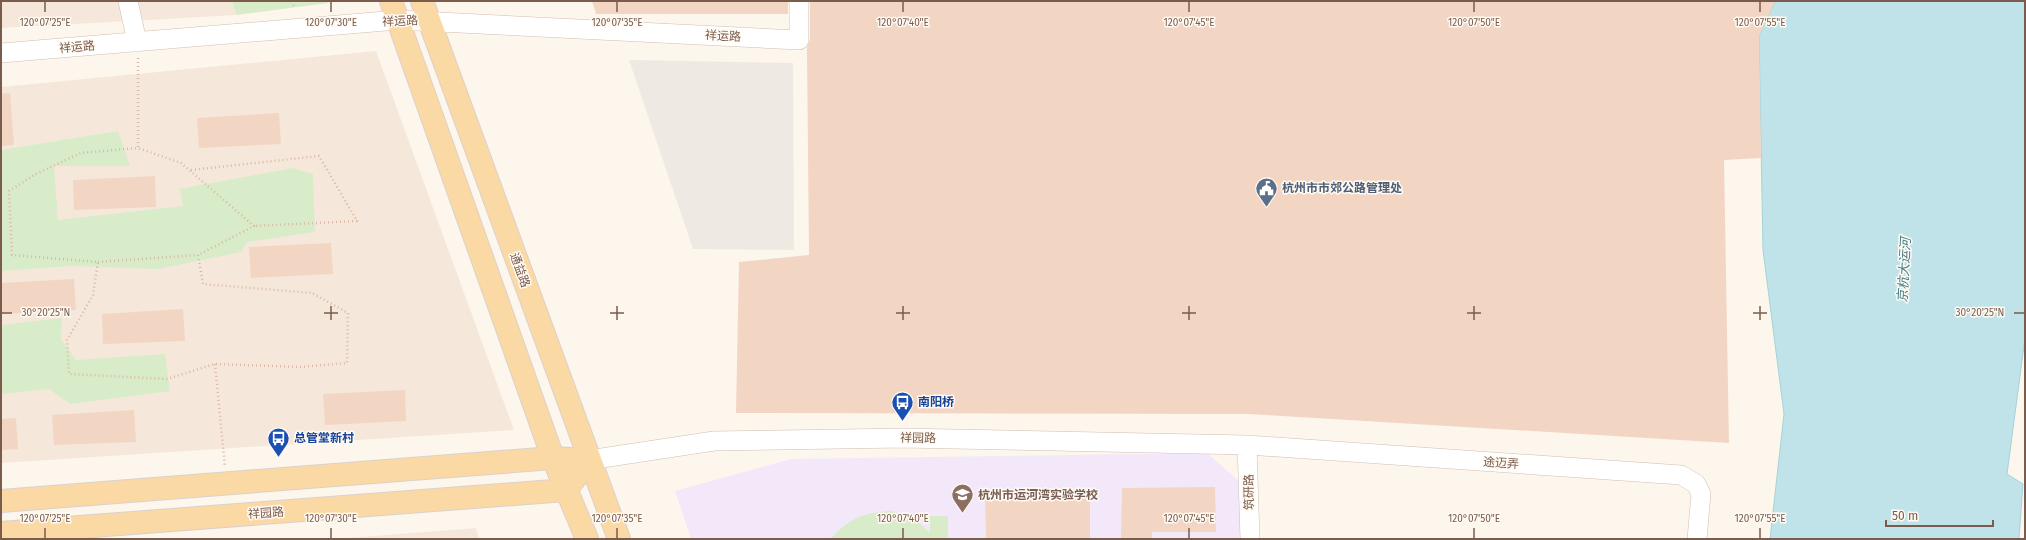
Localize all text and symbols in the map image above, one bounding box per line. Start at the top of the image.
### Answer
street label: 祥运路 [382,13,418,29]
text: 120°07'25"E [19,17,71,29]
text: 120°07'30"E [305,17,357,29]
text: 120°07'35"E [591,17,643,29]
text: 120°07'40"E [877,17,929,29]
text: 120°07'45"E [1163,17,1215,29]
text: 120°07'50"E [1448,17,1500,29]
text: 120°07'55"E [1734,17,1786,29]
street label: 祥运路 [705,28,741,44]
street label: 祥运路 [58,38,96,56]
public building icon: 杭州市市郊公路管理处 [1253,175,1279,208]
place label: 杭州市市郊公路管理处 [1282,181,1402,195]
water label: 京杭大运河 [1895,234,1913,303]
street label: 通益路 [507,251,533,289]
text: 30°20'25"N [22,307,70,319]
text: 30°20'25"N [1956,307,2004,319]
bus stop icon: 南阳桥 [889,389,915,422]
place label: 南阳桥 [918,395,954,409]
bus stop icon: 总管堂新村 [266,425,292,458]
place label: 总管堂新村 [294,431,354,445]
street label: 祥园路 [900,431,936,445]
street label: 途迈弄 [1483,455,1519,471]
street label: 筑研路 [1242,474,1256,510]
school or university icon: 杭州市运河湾实验学校 [949,482,975,515]
place label: 杭州市运河湾实验学校 [978,488,1098,502]
scale bar [1886,502,1993,528]
street label: 祥园路 [248,505,284,521]
text: 50 m [1892,509,1918,523]
text: 120°07'25"E [19,513,71,525]
text: 120°07'30"E [305,513,357,525]
text: 120°07'35"E [591,513,643,525]
text: 120°07'40"E [877,513,929,525]
text: 120°07'45"E [1163,513,1215,525]
text: 120°07'50"E [1448,513,1500,525]
text: 120°07'55"E [1734,513,1786,525]

